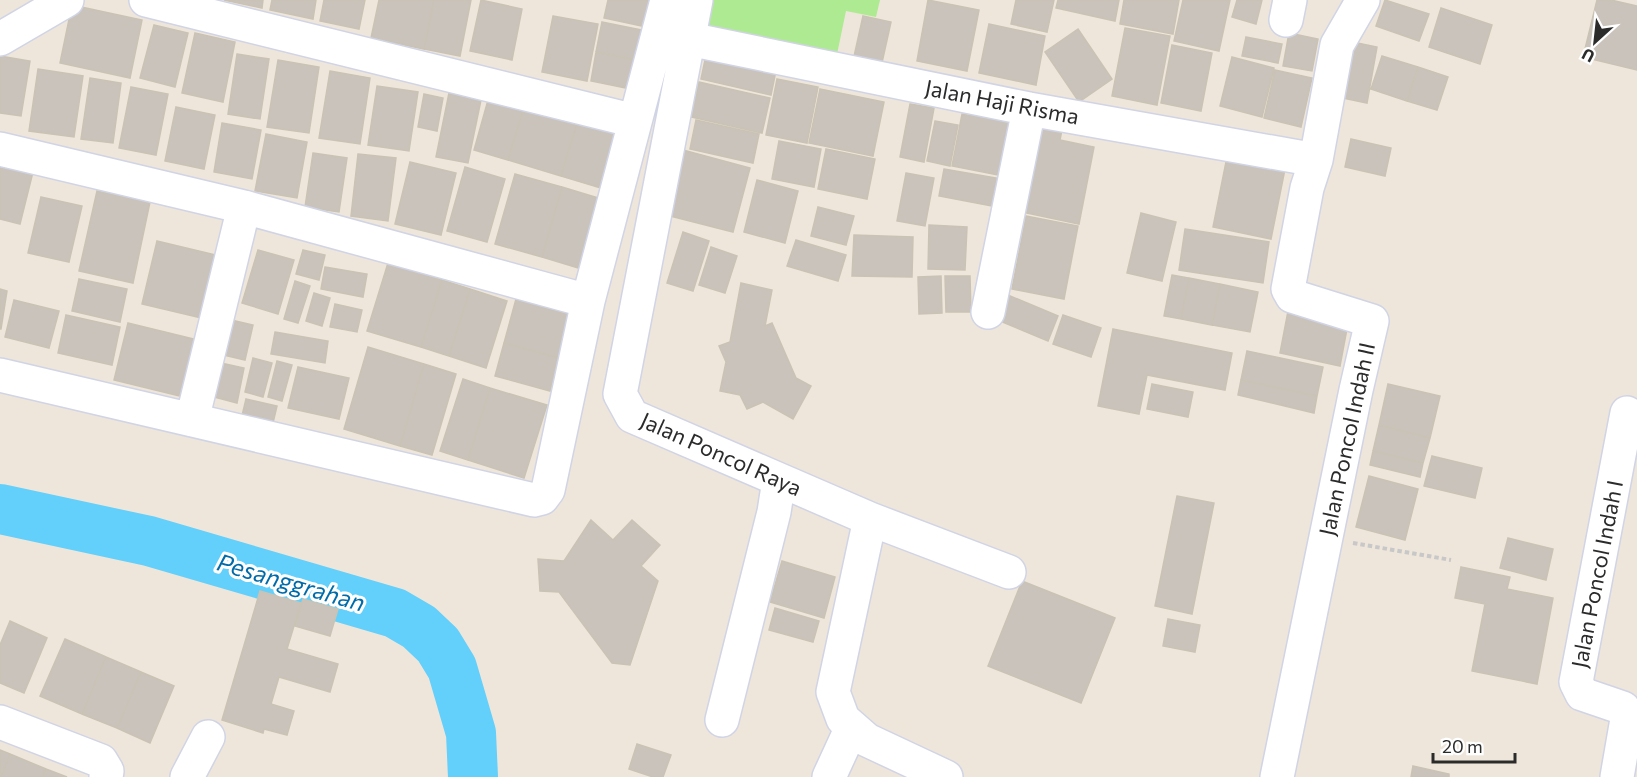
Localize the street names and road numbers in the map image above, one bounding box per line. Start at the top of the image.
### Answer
street label: Jalan Haji Risma [923,73,1081,130]
street label: Jalan Poncol Indah II [1313,340,1380,538]
street label: Jalan Poncol Raya [636,406,806,501]
street label: Jalan Poncol Indah I [1565,478,1628,670]

